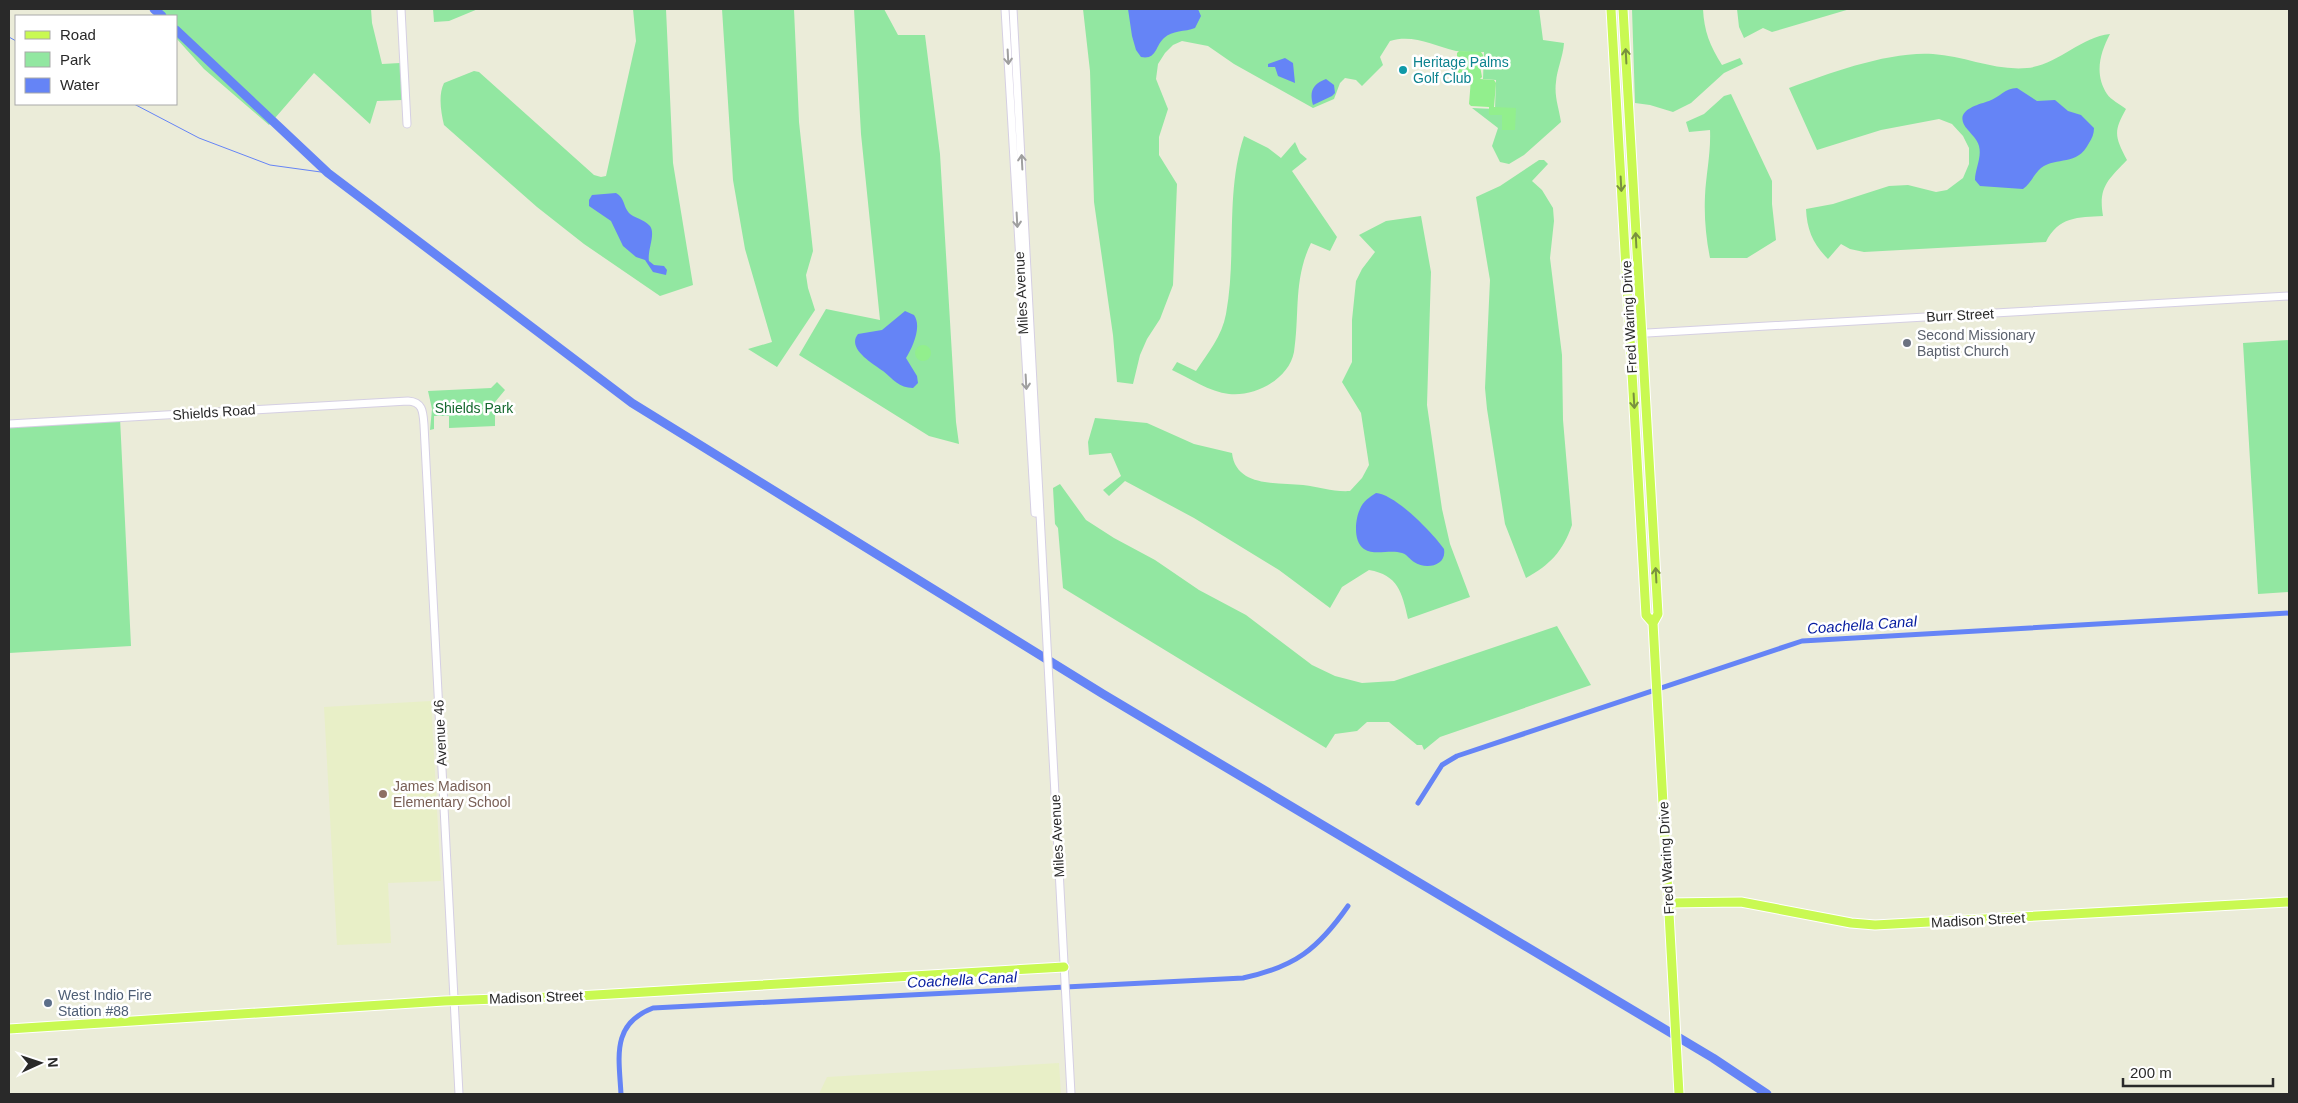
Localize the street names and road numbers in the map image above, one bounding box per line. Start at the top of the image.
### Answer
street label: Miles Avenue [1011,251,1031,335]
street label: Fred Waring Drive [1618,260,1640,374]
street label: Burr Street [1926,305,1994,325]
street label: Shields Road [172,401,256,423]
street label: Avenue 46 [430,699,450,767]
street label: Miles Avenue [1047,794,1067,878]
street label: Fred Waring Drive [1655,801,1677,915]
street label: Madison Street [1931,910,2026,930]
street label: Madison Street [489,987,583,1007]

